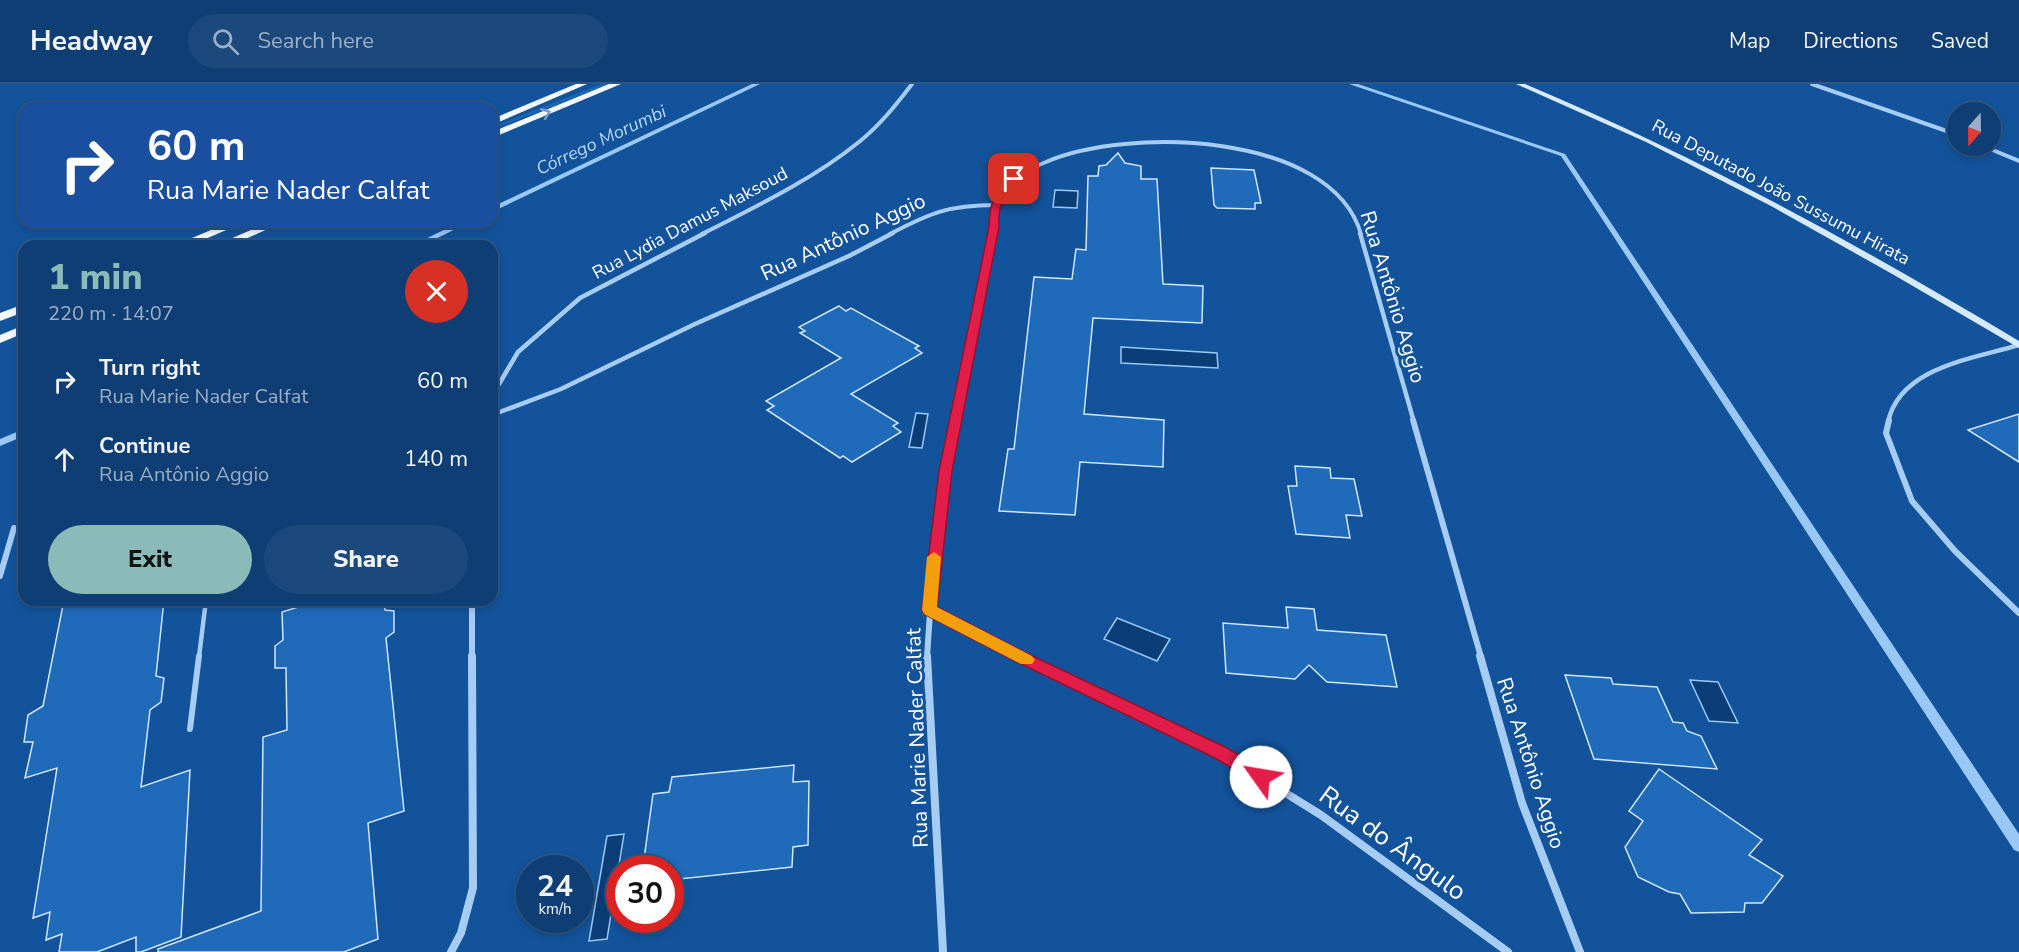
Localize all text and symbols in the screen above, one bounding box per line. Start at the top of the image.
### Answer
search box [188,14,608,68]
text: Headway [30,22,152,60]
icon: search [209,25,242,58]
text: Search here [257,26,374,56]
text: Map [1729,27,1770,55]
text: Directions [1803,27,1898,55]
text: Saved [1931,27,1989,55]
water label: Córrego Morumbi [532,99,671,181]
north arrow [1947,102,2001,156]
map controls [1947,102,2001,156]
one-way arrow [540,108,551,120]
street label: Rua Deputado João Sussumu Hirata [1648,114,1914,270]
text: 60 m [147,118,246,175]
icon: right [48,126,126,204]
pin [988,153,1039,204]
street label: Rua Lydia Damus Maksoud [588,161,792,285]
icon: arrive [997,162,1030,195]
text: Rua Marie Nader Calfat [147,172,430,209]
street label: Rua Antônio Aggio [756,187,930,287]
street label: Rua Antônio Aggio [1353,207,1433,387]
text: 1 min [48,253,143,302]
button: close [405,260,468,323]
text: 220 m · 14:07 [48,300,174,327]
text: Turn right [99,353,200,383]
icon: right [48,365,81,398]
text: 60 m [417,366,468,396]
text: Rua Marie Nader Calfat [99,383,308,410]
text: Continue [99,431,190,461]
icon: ahead [48,443,81,476]
text: 140 m [404,444,468,474]
text: Rua Antônio Aggio [99,461,269,488]
button: Exit [48,525,252,594]
button: Share [264,525,468,594]
street label: Rua Marie Nader Calfat [899,627,935,848]
street label: Rua Antônio Aggio [1490,674,1572,852]
position arrow [1229,745,1293,809]
street label: Rua do Ângulo [1312,778,1474,909]
speed limit sign: 30 [606,855,684,933]
text: 24 [537,866,573,907]
text: km/h [538,899,572,919]

